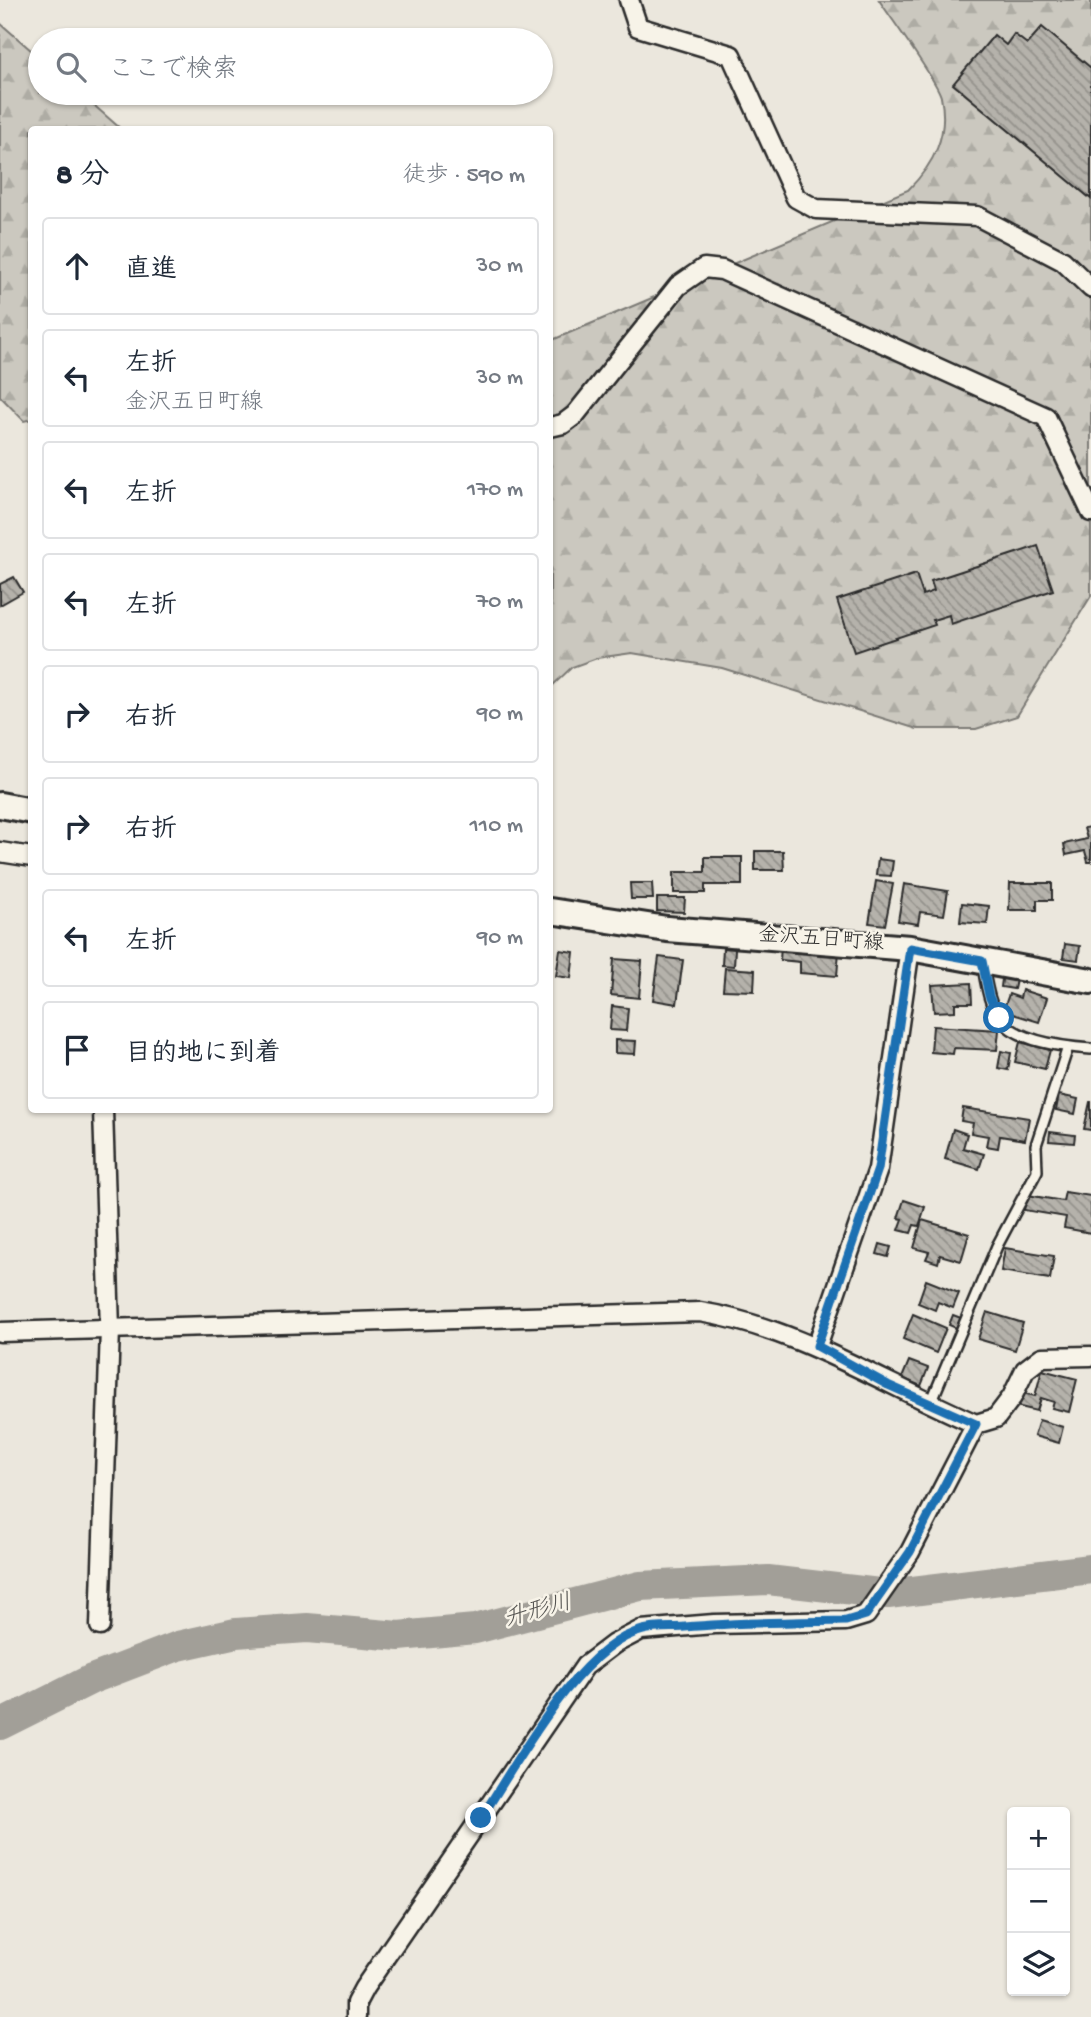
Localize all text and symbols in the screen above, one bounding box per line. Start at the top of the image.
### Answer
search box [28,28,553,105]
icon: search [52,48,90,86]
text: ここで検索 [108,56,238,87]
text: 8 分 [56,160,110,195]
text: 徒歩 · 590 m [402,163,525,190]
icon: ahead [58,247,96,285]
text: 30 m [476,253,523,280]
text: 直進 [125,256,177,287]
text: 左折 [125,350,177,381]
icon: left [58,359,96,397]
text: 30 m [476,365,523,392]
text: 金沢五日町線 [125,390,263,417]
icon: left [58,471,96,509]
text: 170 m [467,477,523,504]
text: 左折 [125,480,177,511]
icon: left [58,583,96,621]
text: 70 m [476,589,523,616]
text: 左折 [125,592,177,623]
icon: right [58,695,96,733]
text: 90 m [477,701,523,728]
text: 右折 [125,704,177,735]
icon: right [58,807,96,845]
text: 110 m [470,813,523,840]
text: 右折 [125,816,177,847]
icon: left [58,919,96,957]
street label: 金沢五日町線 [757,923,885,958]
text: 90 m [477,925,523,952]
text: 左折 [125,928,177,959]
route start [983,1002,1014,1033]
icon: arrive [58,1031,96,1069]
text: 目的地に到着 [125,1040,281,1071]
water label: 升形川 [501,1589,575,1634]
route end [465,1802,496,1833]
map controls [1007,1807,1070,1996]
button: + [1007,1807,1070,1870]
button: − [1007,1870,1070,1933]
button: layers [1007,1933,1070,1996]

